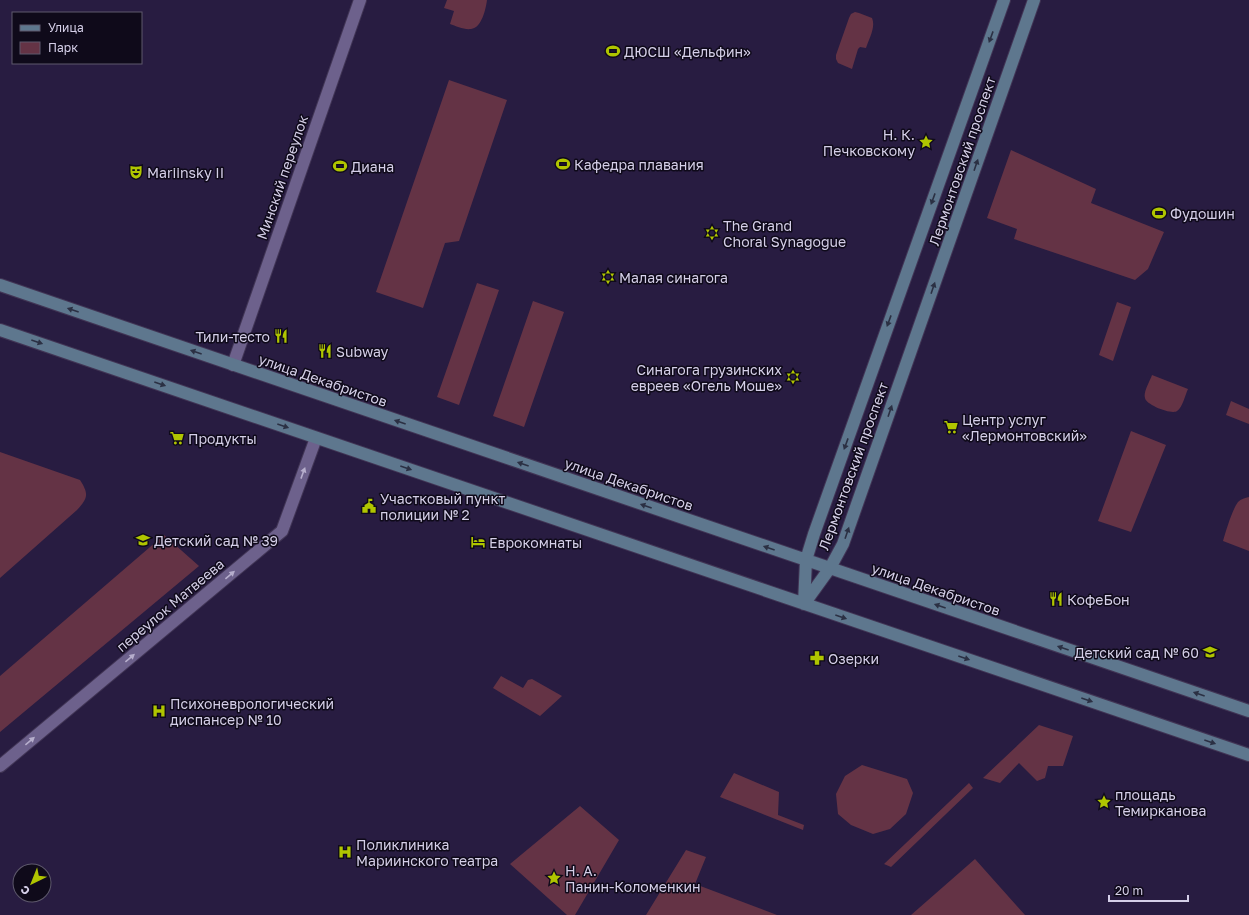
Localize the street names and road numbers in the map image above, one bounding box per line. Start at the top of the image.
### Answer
street label: Лермонтовский проспект [925,74,999,248]
street label: Минский переулок [253,113,311,241]
street label: улица Декабристов [257,350,390,410]
street label: Лермонтовский проспект [815,380,891,552]
street label: улица Декабристов [563,454,696,514]
street label: переулок Матвеева [113,555,227,655]
street label: улица Декабристов [870,559,1003,619]

